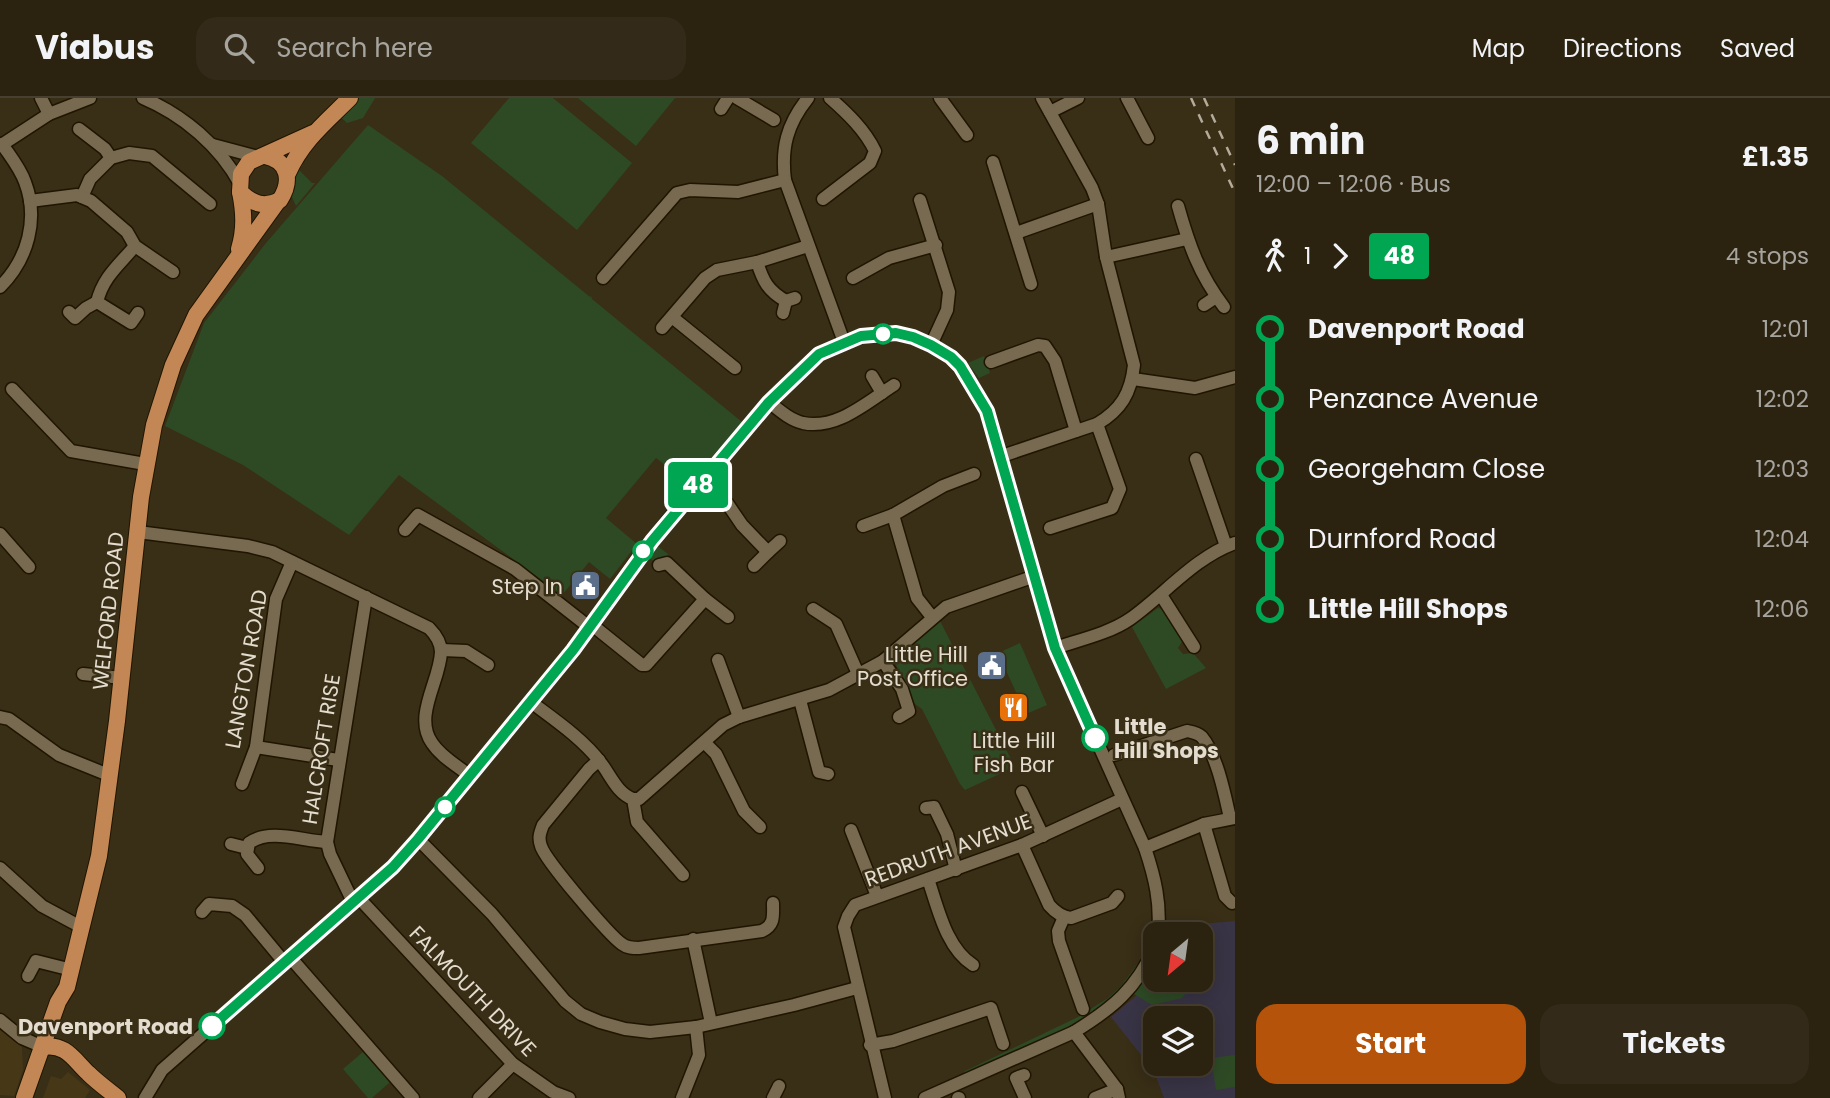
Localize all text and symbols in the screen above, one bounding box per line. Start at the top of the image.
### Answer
search box [196,17,686,80]
text: Viabus [35,24,154,71]
icon: search [220,29,258,67]
text: Search here [276,30,433,66]
text: Map [1472,32,1525,65]
text: Directions [1563,32,1682,65]
text: Saved [1720,32,1795,65]
text: 6 min [1256,114,1365,167]
text: £1.35 [1742,139,1809,175]
text: 12:00 – 12:06 · Bus [1256,168,1451,200]
icon: walk [1256,237,1294,275]
icon: forward [1321,237,1359,275]
text: 48 [1383,239,1415,272]
text: 1 [1304,240,1311,272]
text: 4 stops [1726,240,1809,272]
text: Davenport Road [1308,311,1525,347]
text: 12:01 [1762,313,1809,345]
unlabelled marker [873,324,893,344]
text: Penzance Avenue [1308,381,1538,417]
text: 12:02 [1756,383,1809,415]
text: Georgeham Close [1308,451,1545,487]
text: 12:03 [1756,453,1809,485]
line badge: 48 [666,462,730,508]
text: 48 [682,468,714,501]
text: Durnford Road [1308,521,1496,557]
text: 12:04 [1755,523,1809,555]
street label: WELFORD ROAD [85,530,131,692]
unlabelled marker [633,541,653,561]
public building icon: Step In [569,569,603,603]
place label: Step In [492,572,563,601]
street label: LANGTON ROAD [218,587,274,751]
text: Little Hill Shops [1308,591,1508,627]
text: 12:06 [1754,593,1809,625]
place label: Little Hill Post Office [857,640,968,693]
public building icon: Little Hill Post Office [974,649,1008,683]
street label: HALCROFT RISE [295,672,347,826]
restaurant icon: Little Hill Fish Bar [997,691,1031,725]
place label: Little Hill Shops [1114,712,1219,765]
marker: Little Hill Shops [1082,725,1108,751]
place label: Little Hill Fish Bar [972,726,1056,779]
unlabelled marker [435,797,455,817]
street label: REDRUTH AVENUE [861,806,1035,894]
street label: FALMOUTH DRIVE [403,919,543,1063]
north arrow [1143,922,1213,992]
map controls [1143,922,1213,1076]
button: Start [1256,1004,1526,1084]
button: Tickets [1540,1004,1809,1084]
button: layers [1143,1006,1213,1076]
place label: Davenport Road [18,1012,193,1041]
marker: Davenport Road [199,1013,225,1039]

